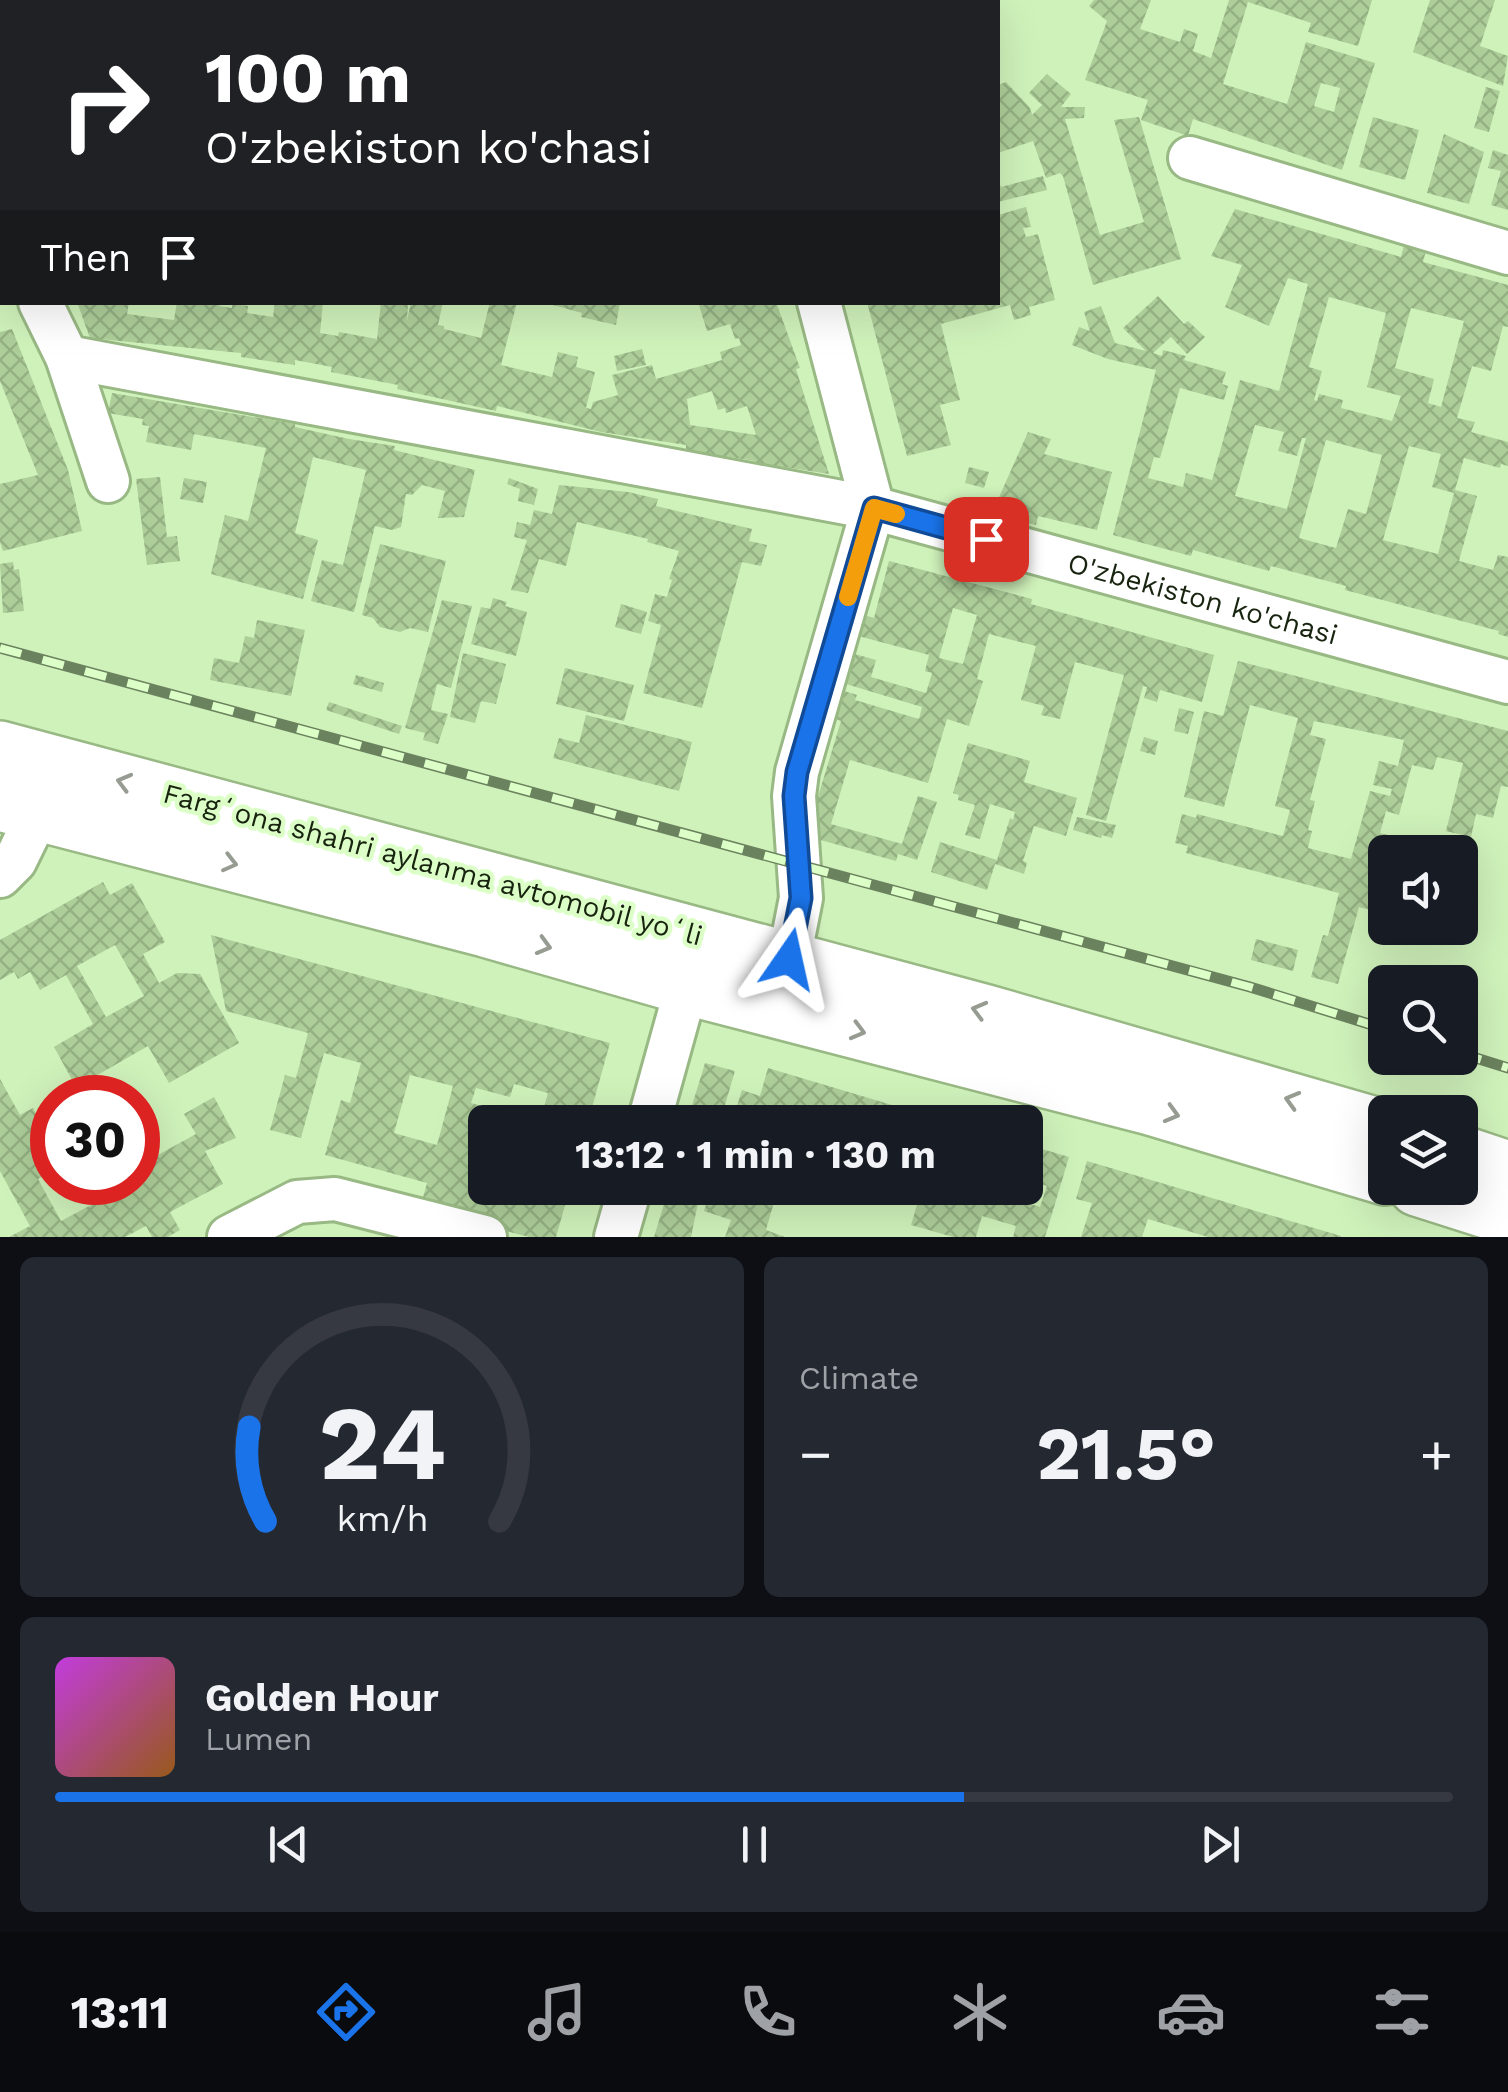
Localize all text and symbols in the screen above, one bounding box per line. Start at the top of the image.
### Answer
text: 100 m [205,37,411,119]
icon: right [40,40,170,170]
text: O'zbekiston ko'chasi [205,121,652,174]
icon: arrive [151,230,206,285]
text: Then [40,236,131,280]
pin [944,497,1029,582]
icon: arrive [959,512,1014,567]
street label: O'zbekiston ko'chasi [1064,546,1341,652]
one-way arrow [116,773,133,794]
street label: Fargʻona shahri aylanma avtomobil yoʻli [160,777,706,952]
map controls [1368,835,1478,1205]
button: sound [1368,835,1478,945]
one-way arrow [221,852,238,873]
position arrow [737,907,841,1011]
one-way arrow [535,934,552,955]
button: search [1368,965,1478,1075]
one-way arrow [971,1001,988,1022]
one-way arrow [849,1019,866,1040]
speed limit sign: 30 [30,1075,160,1205]
one-way arrow [1284,1091,1301,1112]
button: layers [1368,1095,1478,1205]
one-way arrow [1163,1102,1180,1123]
text: 13:12 · 1 min · 130 m [575,1133,936,1177]
text: Climate [799,1359,919,1397]
text: 24 [318,1382,446,1504]
text: 21.5° [1036,1409,1216,1497]
text: − [799,1422,832,1486]
text: + [1420,1422,1453,1486]
text: km/h [336,1498,428,1540]
text: Golden Hour [205,1676,439,1720]
text: Lumen [205,1720,312,1758]
icon: previous [261,1817,316,1872]
icon: pause [727,1817,782,1872]
icon: next [1193,1817,1248,1872]
icon: directions [311,1977,381,2047]
icon: music [522,1977,592,2047]
icon: phone [733,1977,803,2047]
icon: climate [945,1977,1015,2047]
icon: car [1156,1977,1226,2047]
icon: filters [1367,1977,1437,2047]
text: 13:11 [71,1986,169,2039]

